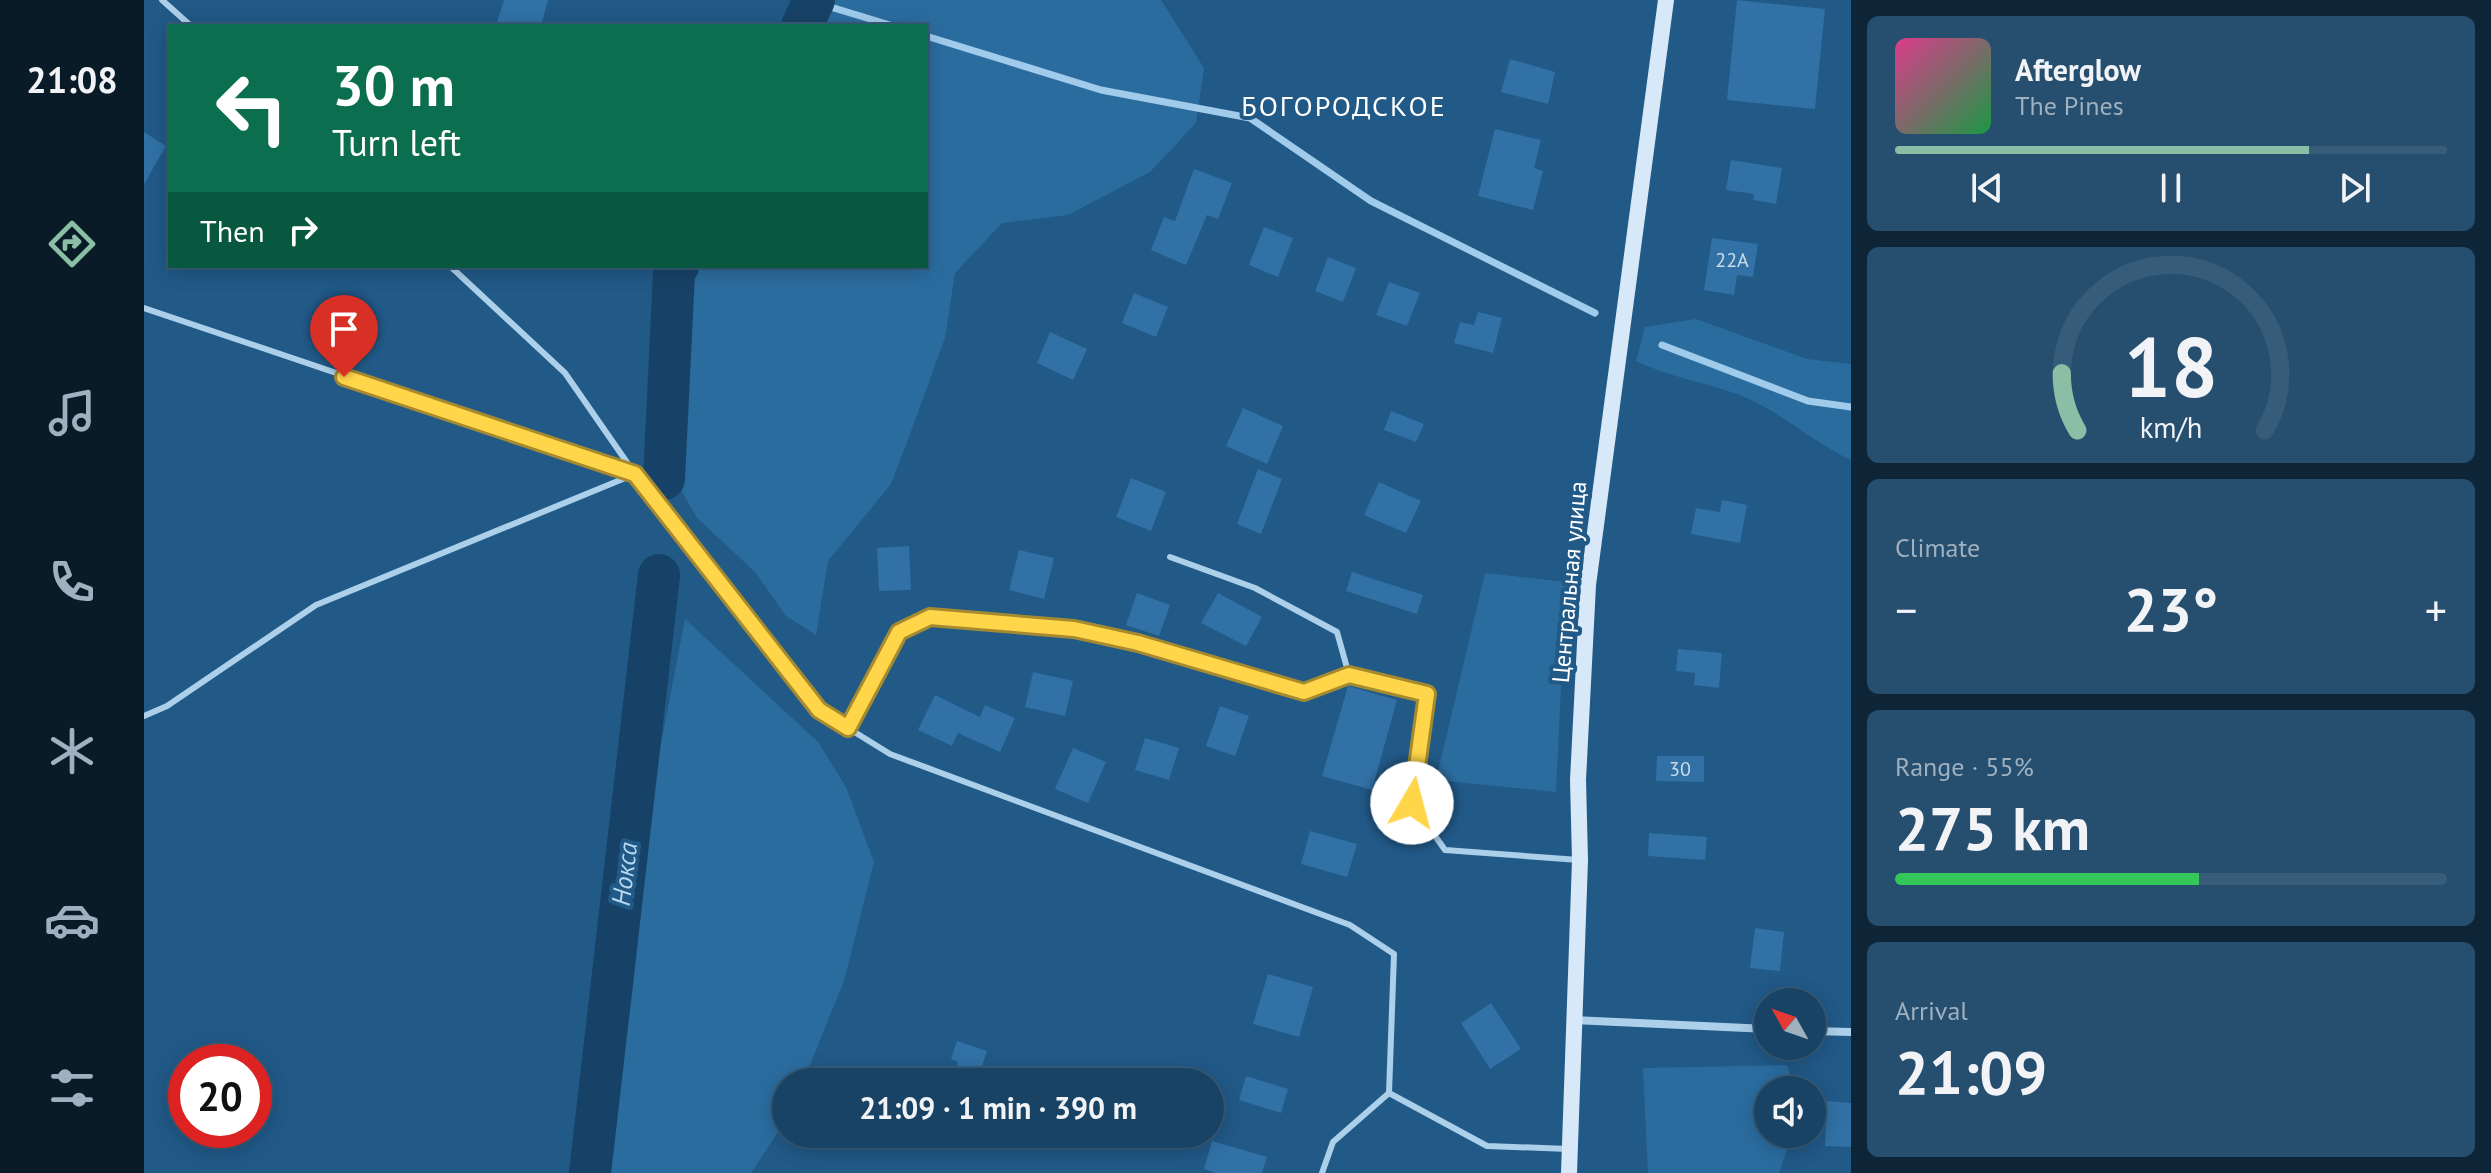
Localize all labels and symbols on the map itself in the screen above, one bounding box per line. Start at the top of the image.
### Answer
district label: БОГОРОДСКОЕ [1241,87,1447,124]
house number: 22А [1715,247,1749,273]
pin [310,295,378,377]
street label: Центральная улица [1545,480,1593,684]
house number: 30 [1669,756,1691,782]
position arrow [1370,761,1454,845]
water label: Нокса [604,840,644,908]
north arrow [1754,988,1826,1060]
speed limit sign: 20 [168,1044,272,1148]

